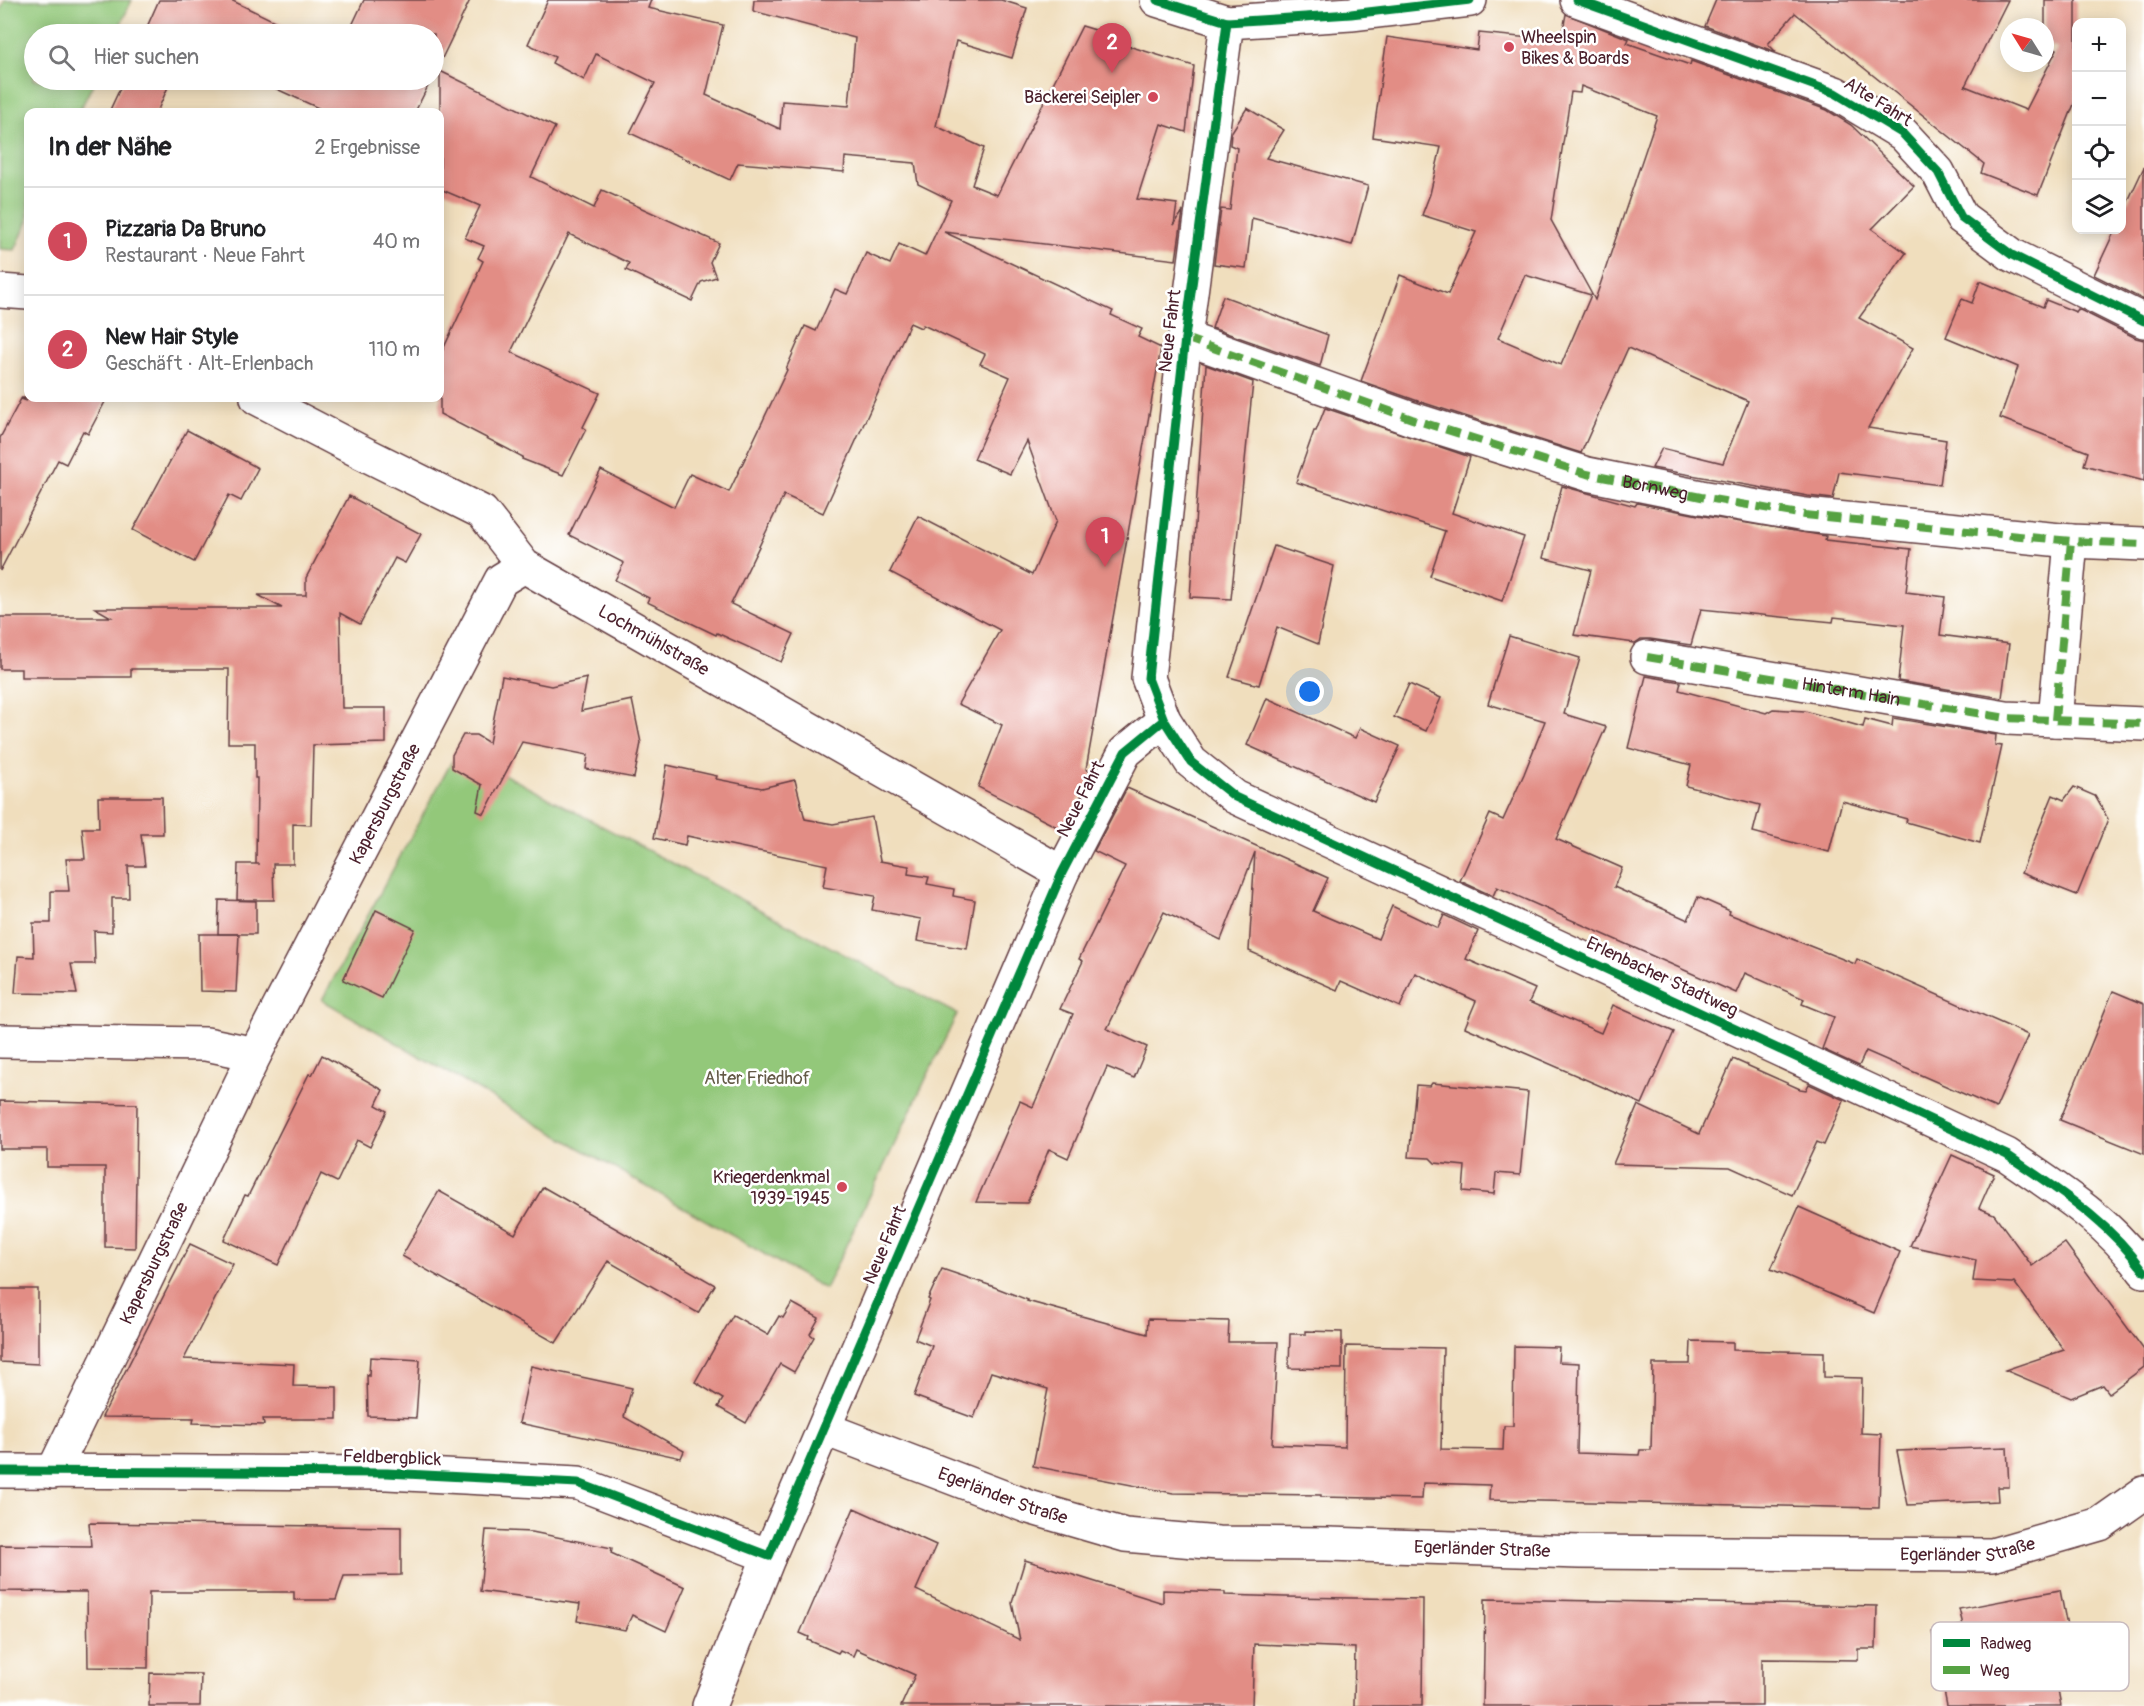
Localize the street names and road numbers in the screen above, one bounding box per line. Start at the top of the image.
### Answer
street label: Alte Fahrt [1840,72,1917,132]
street label: Neue Fahrt [1154,288,1187,374]
street label: Bornweg [1620,470,1690,506]
street label: Lochmühlstraße [594,599,714,681]
street label: Hinterm Hain [1800,672,1902,711]
street label: Kapersburgstraße [344,739,426,868]
street label: Neue Fahrt [1052,756,1110,841]
street label: Erlenbacher Stadtweg [1582,932,1742,1022]
street label: Kapersburgstraße [115,1198,193,1328]
street label: Neue Fahrt [858,1202,912,1288]
street label: Feldbergblick [342,1445,442,1471]
street label: Egerländer Straße [935,1462,1071,1529]
street label: Egerländer Straße [1900,1532,2038,1567]
street label: Egerländer Straße [1414,1535,1551,1563]

